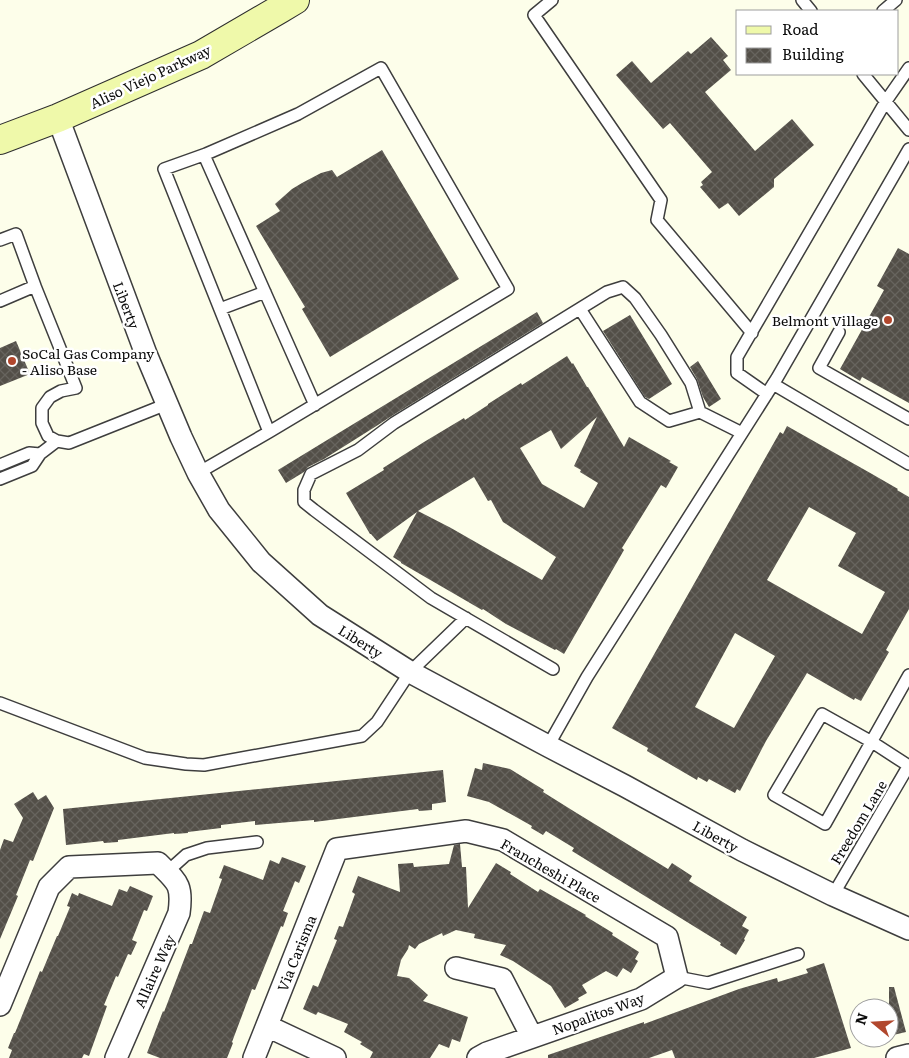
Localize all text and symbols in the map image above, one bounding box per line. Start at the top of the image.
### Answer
legend [736,10,899,75]
text: Road [782,17,818,40]
street label: Aliso Viejo Parkway [86,39,215,113]
text: Building [782,42,844,65]
street label: Liberty [109,278,145,332]
place label: Belmont Village [772,310,878,330]
marker: Belmont Village [882,314,894,326]
place label: SoCal Gas Company - Aliso Base [22,343,155,379]
marker: SoCal Gas Company - Aliso Base [6,355,18,367]
street label: Liberty [335,619,388,663]
street label: Freedom Lane [825,776,891,868]
street label: Liberty [690,815,743,857]
street label: Francheshi Place [497,833,605,907]
street label: Via Carisma [272,911,321,994]
street label: Allaire Way [129,930,179,1011]
street label: Nopalitos Way [549,987,648,1039]
north arrow [849,998,899,1048]
text: N [849,1010,872,1027]

